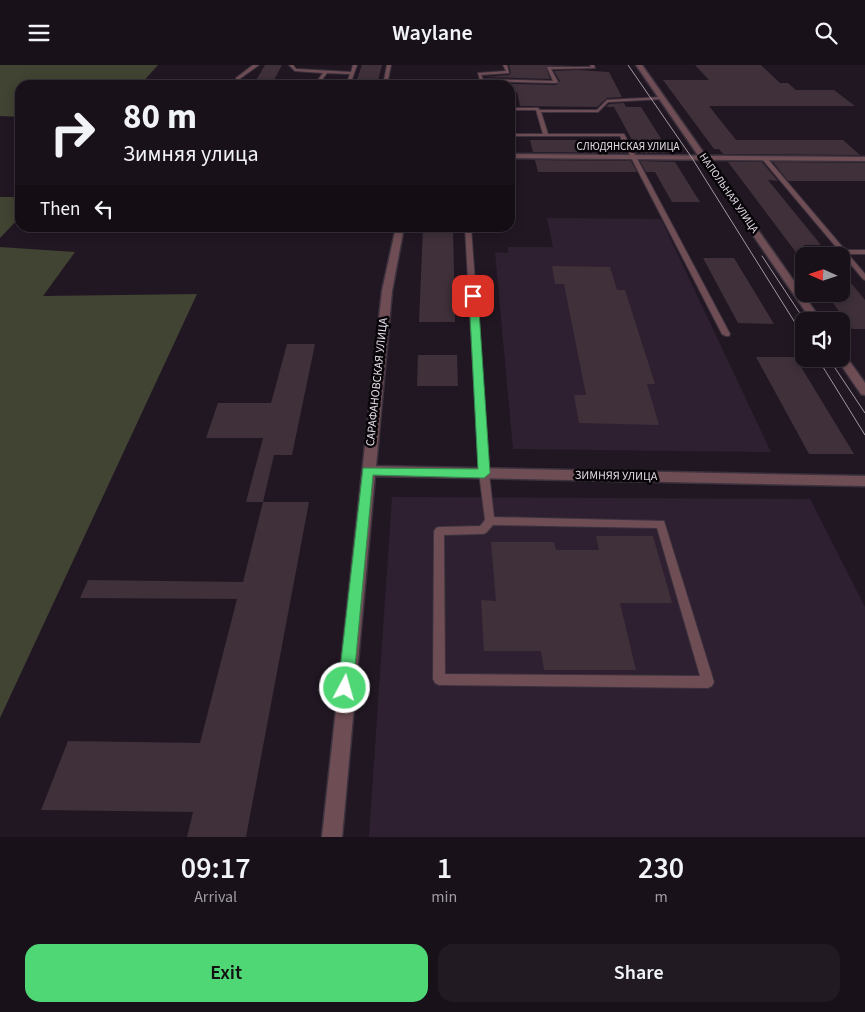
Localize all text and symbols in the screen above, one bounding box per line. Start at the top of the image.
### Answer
text: Waylane [392,17,473,49]
icon: menu [25,19,53,47]
icon: search [812,19,840,47]
text: 80 m [123,92,197,142]
icon: right [40,100,105,165]
text: Зимняя улица [123,138,259,170]
street label: СЛЮДЯНСКАЯ УЛИЦА [577,139,679,154]
street label: НАПОЛЬНАЯ УЛИЦА [696,150,762,236]
icon: left [90,195,118,223]
text: Then [40,196,80,223]
north arrow [795,247,850,303]
map controls [795,247,850,367]
pin [452,275,494,317]
icon: arrive [459,282,487,310]
button: sound [795,312,850,367]
street label: САРАФАНОВСКАЯ УЛИЦА [362,317,392,447]
street label: ЗИМНЯЯ УЛИЦА [575,467,658,485]
position arrow [318,661,370,713]
text: 09:17 [181,847,251,890]
text: 1 [437,847,452,890]
text: 230 [638,847,684,890]
text: Arrival [194,886,237,908]
text: min [431,886,457,908]
text: m [655,886,668,908]
button: Exit [25,944,428,1002]
button: Share [438,944,840,1002]

